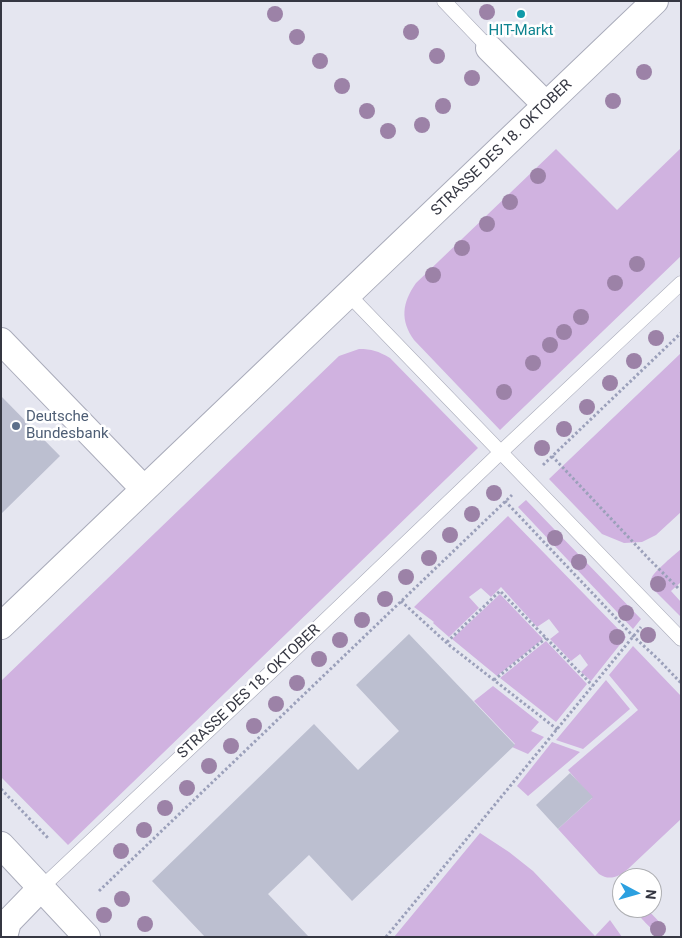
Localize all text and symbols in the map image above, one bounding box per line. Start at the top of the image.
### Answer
marker: HIT-Markt [515,8,527,20]
place label: HIT-Markt [489,22,553,40]
street label: STRASSE DES 18. OKTOBER [428,76,576,220]
place label: Deutsche Bundesbank [26,408,109,443]
marker: Deutsche Bundesbank [10,420,22,432]
street label: STRASSE DES 18. OKTOBER [174,621,324,763]
north arrow [612,868,662,918]
text: N [642,889,659,900]

